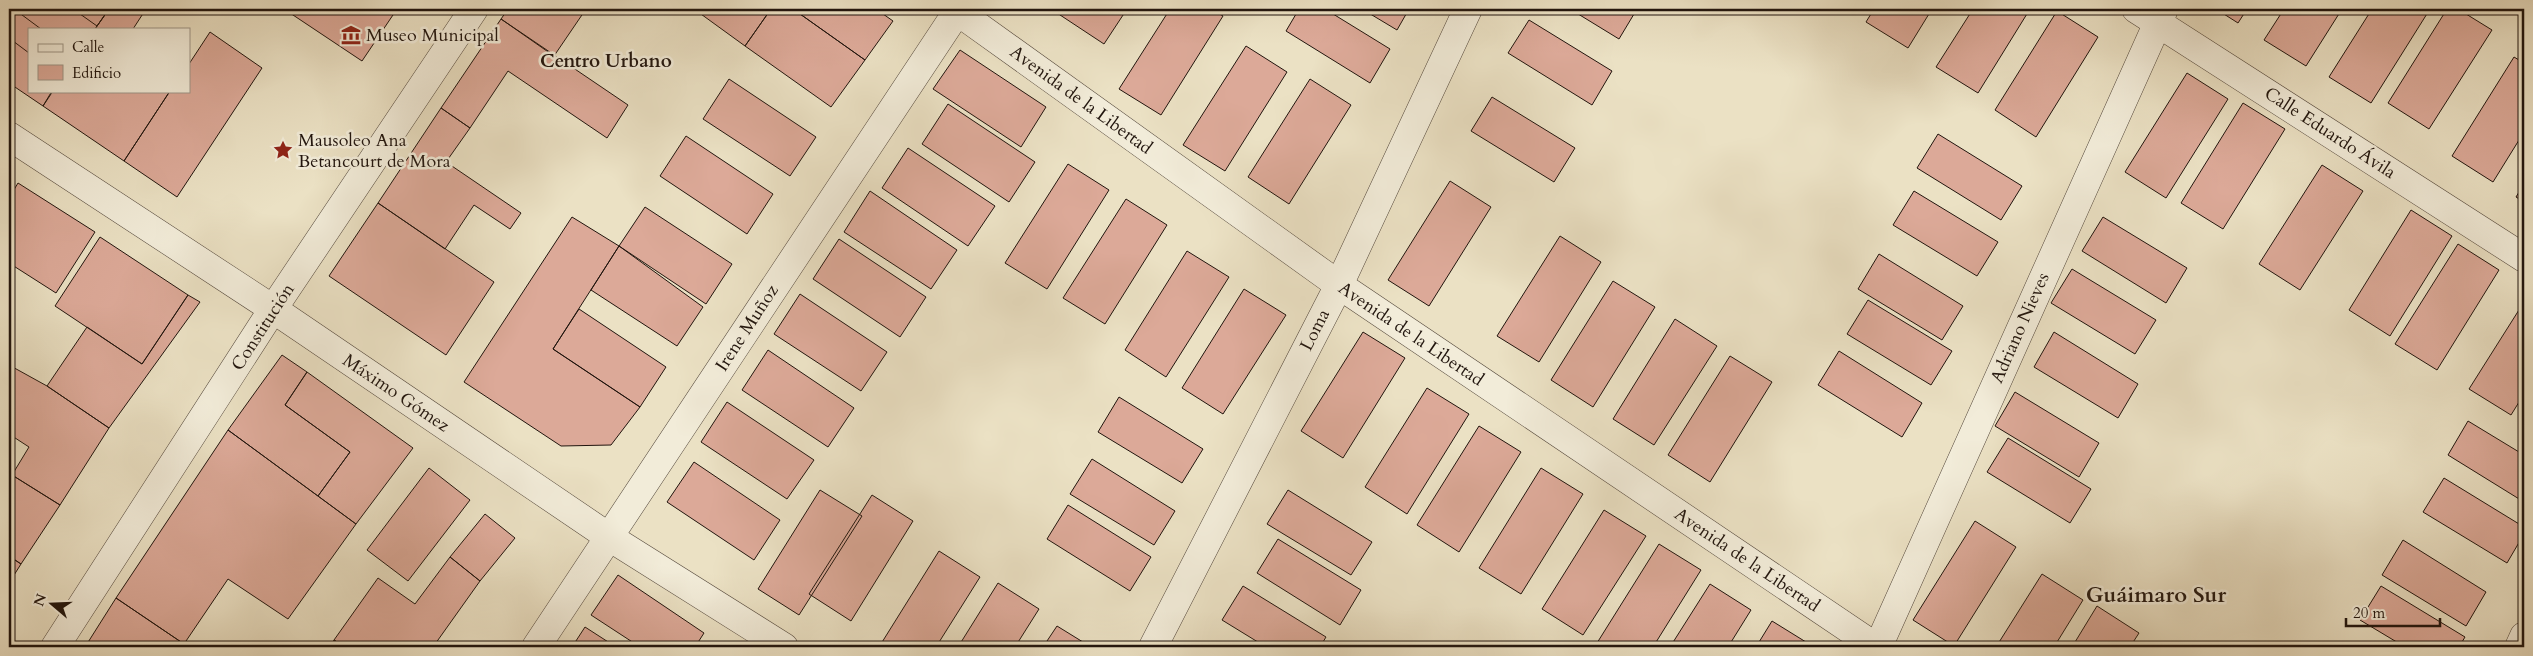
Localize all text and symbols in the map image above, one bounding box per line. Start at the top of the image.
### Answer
place label: Museo Municipal [366,23,499,48]
museum icon: Museo Municipal [340,24,362,46]
legend [28,28,190,92]
text: Calle [72,37,105,57]
street label: Avenida de la Libertad [1005,40,1158,161]
district label: Centro Urbano [540,48,672,74]
text: Edificio [72,63,121,83]
street label: Calle Eduardo Ávila [2259,81,2401,185]
place label: Mausoleo Ana Betancourt de Mora [298,128,451,174]
place icon: Mausoleo Ana Betancourt de Mora [272,139,294,161]
street label: Adriano Nieves [1984,269,2056,387]
street label: Avenida de la Libertad [1333,276,1489,392]
street label: Constitución [225,278,301,375]
street label: Irene Muñoz [710,280,784,376]
street label: Loma [1294,305,1336,355]
street label: Máximo Gómez [338,348,454,438]
street label: Avenida de la Libertad [1669,502,1825,618]
north arrow [28,578,78,628]
district label: Guáimaro Sur [2086,580,2226,610]
text: N [29,591,51,609]
scale bar [2346,596,2439,628]
text: 20 m [2353,603,2385,623]

